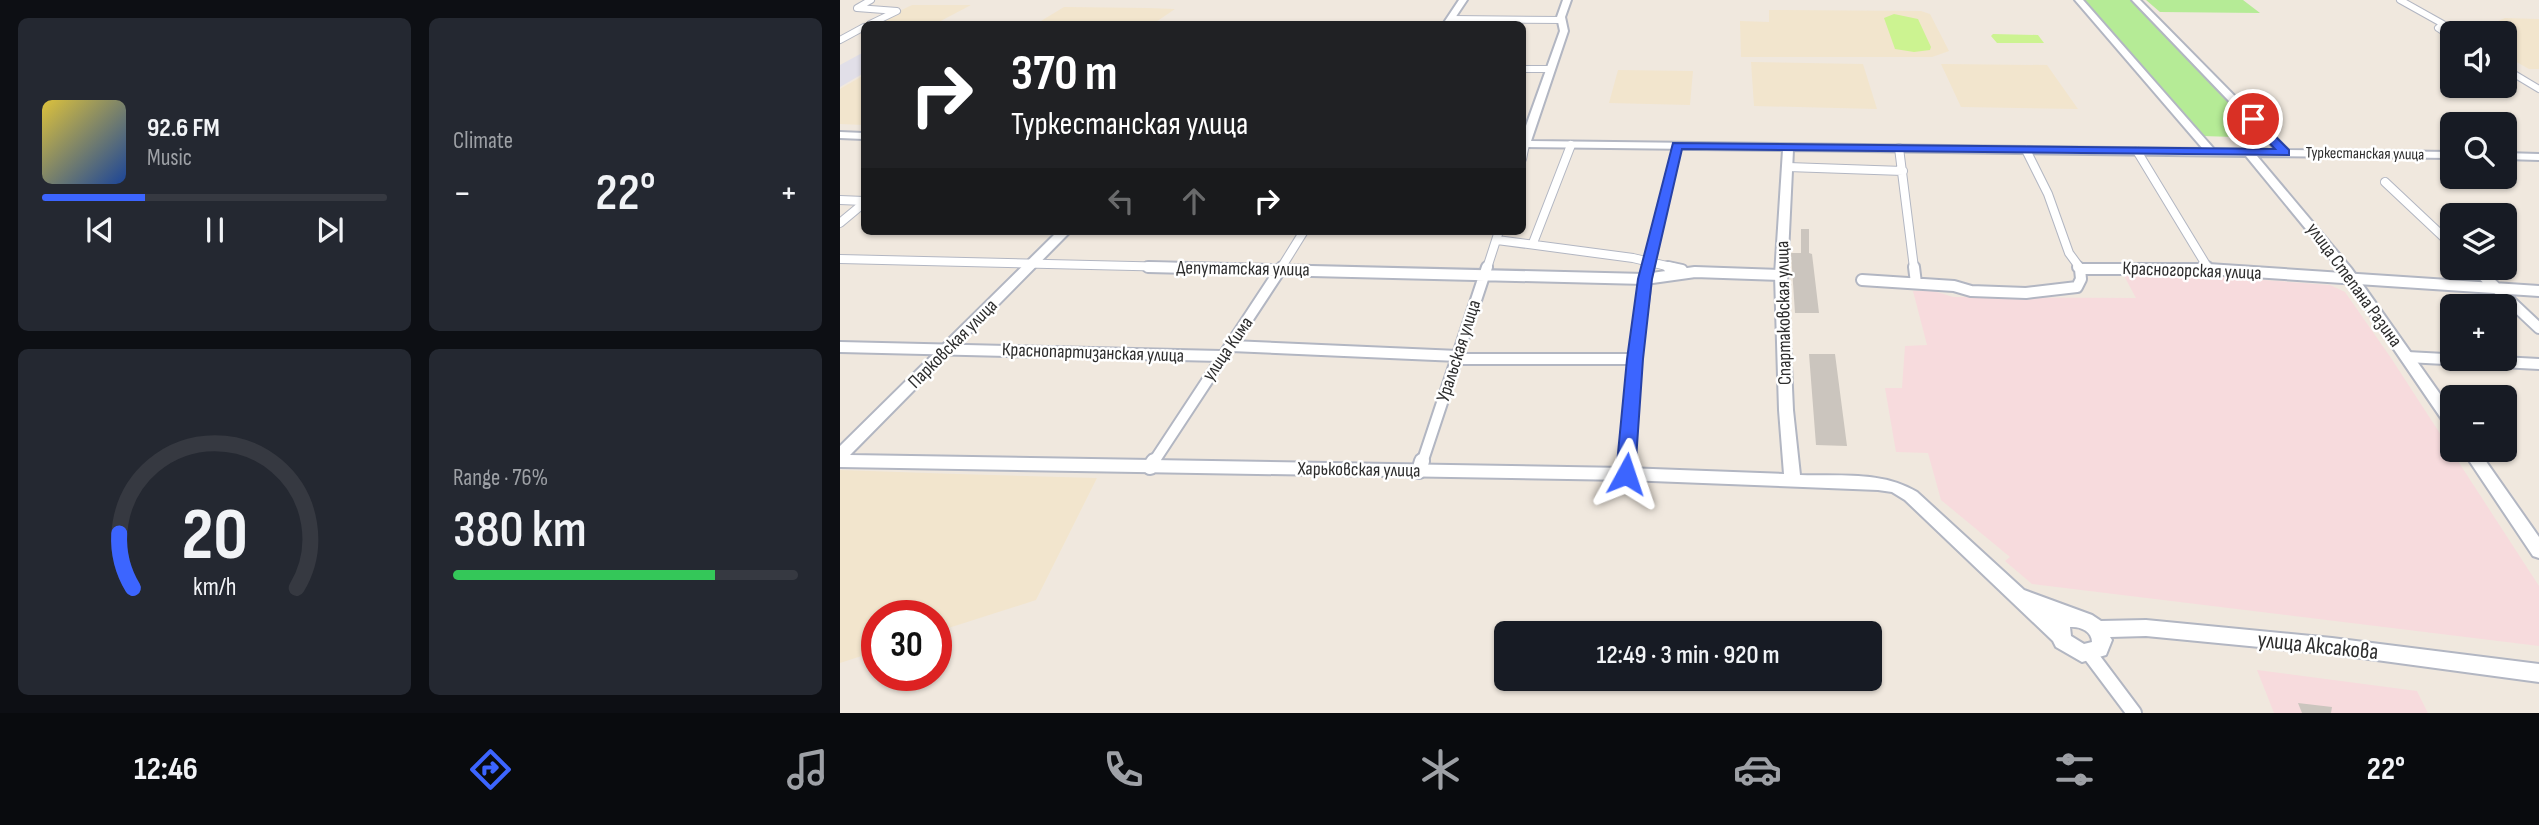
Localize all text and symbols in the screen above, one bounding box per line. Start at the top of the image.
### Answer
map controls [2440,21,2517,462]
button: sound [2440,21,2517,98]
text: 370 m [1011,45,1118,104]
icon: right [896,49,987,140]
pin [2223,89,2283,149]
icon: arrive [2234,100,2272,138]
text: Туркестанская улица [1011,105,1248,144]
button: search [2440,112,2517,189]
text: 92.6 FM [147,113,220,144]
text: Climate [453,127,513,155]
street label: Туркестанская улица [2305,143,2425,165]
text: Music [147,144,192,172]
text: 22° [595,162,656,225]
text: − [453,171,472,216]
text: + [779,171,798,216]
icon: left [1102,182,1140,220]
icon: ahead [1175,182,1213,220]
icon: right [1248,182,1286,220]
button: layers [2440,203,2517,280]
icon: previous [81,211,119,249]
icon: pause [196,211,234,249]
icon: next [311,211,349,249]
street label: улица Степана Разина [2301,218,2407,352]
street label: Спартаковская улица [1771,241,1797,385]
street label: Депутатская улица [1176,256,1310,282]
street label: Красногорская улица [2122,257,2262,285]
street label: Парковская улица [903,294,1003,394]
button: + [2440,294,2517,371]
street label: Уральская улица [1432,297,1486,405]
street label: улица Кима [1198,312,1258,386]
street label: Краснопартизанская улица [1002,338,1184,368]
button: − [2440,385,2517,462]
position arrow [1589,437,1663,511]
street label: Харьковская улица [1296,457,1421,483]
text: Range · 76% [453,464,548,492]
text: 20 [181,492,248,580]
text: 380 km [453,499,587,562]
text: km/h [193,572,236,603]
speed limit sign: 30 [861,600,952,691]
street label: улица Аксакова [2256,626,2380,666]
text: 12:49 · 3 min · 920 m [1596,640,1780,671]
icon: directions [466,745,515,794]
icon: music [783,745,832,794]
icon: phone [1099,745,1148,794]
icon: climate [1416,745,1465,794]
icon: car [1733,745,1782,794]
icon: filters [2050,745,2099,794]
text: 12:46 [134,750,198,789]
text: 22° [2367,750,2405,789]

